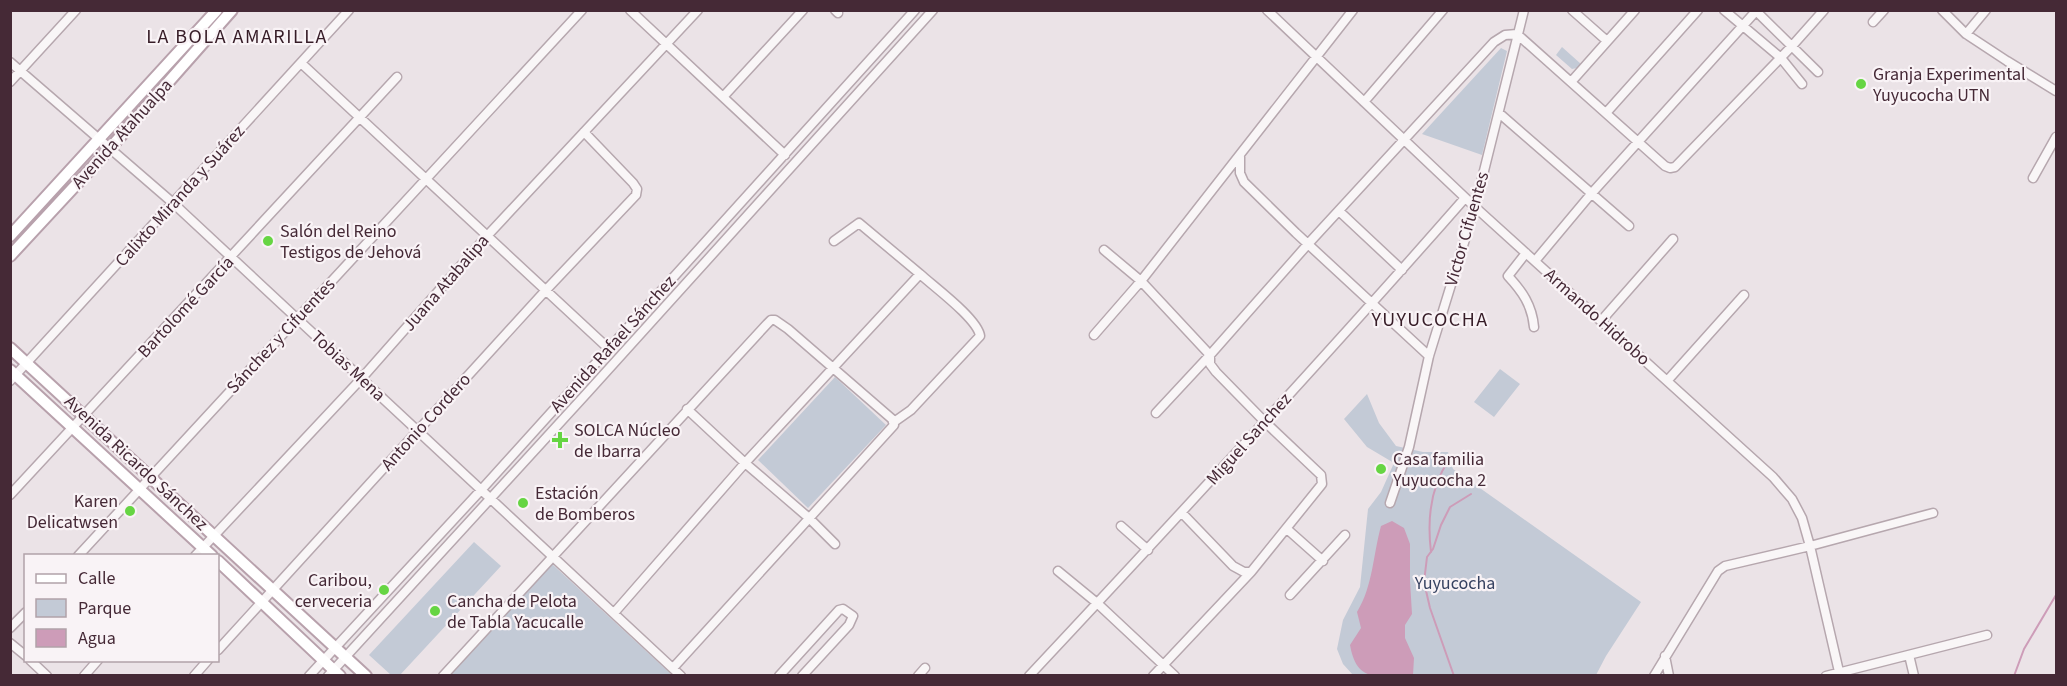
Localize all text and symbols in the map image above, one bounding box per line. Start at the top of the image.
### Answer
district label: LA BOLA AMARILLA [146,23,328,51]
place label: Granja Experimental Yuyucocha UTN [1872,62,2026,108]
street label: Avenida Atahualpa [66,74,178,194]
marker: Granja Experimental Yuyucocha UTN [1854,77,1868,91]
street label: Calixto Miranda y Suárez [109,119,251,272]
street label: Victor Cifuentes [1439,169,1495,289]
place label: Salón del Reino Testigos de Jehová [280,219,421,265]
street label: Juana Atabalipa [397,229,495,337]
marker: Salón del Reino Testigos de Jehová [261,234,275,248]
street label: Bartolomé García [132,250,240,364]
street label: Armando Hidrobo [1539,263,1655,371]
street label: Avenida Rafael Sánchez [544,270,682,418]
street label: Sánchez y Cifuentes [221,273,341,399]
district label: YUYUCOCHA [1370,306,1489,334]
street label: Tobias Mena [305,325,391,407]
street label: Antonio Cordero [375,368,477,476]
street label: Miguel Sanchez [1201,387,1298,491]
street label: Avenida Ricardo Sánchez [59,390,214,537]
place label: SOLCA Núcleo de Ibarra [574,418,680,464]
marker: SOLCA Núcleo de Ibarra [551,431,569,449]
place label: Casa familia Yuyucocha 2 [1392,447,1486,493]
marker: Casa familia Yuyucocha 2 [1374,462,1388,476]
place label: Estación de Bomberos [535,481,635,527]
place label: Karen Delicatwsen [27,489,118,535]
marker: Estación de Bomberos [516,496,530,510]
marker: Karen Delicatwsen [123,504,137,518]
legend [24,554,219,662]
text: Calle [78,566,116,591]
place label: Caribou, cerveceria [295,568,372,614]
park label: Yuyucocha [1414,571,1495,596]
marker: Caribou, cerveceria [377,583,391,597]
place label: Cancha de Pelota de Tabla Yacucalle [447,589,584,635]
text: Parque [78,596,131,621]
marker: Cancha de Pelota de Tabla Yacucalle [428,604,442,618]
text: Agua [78,626,116,651]

